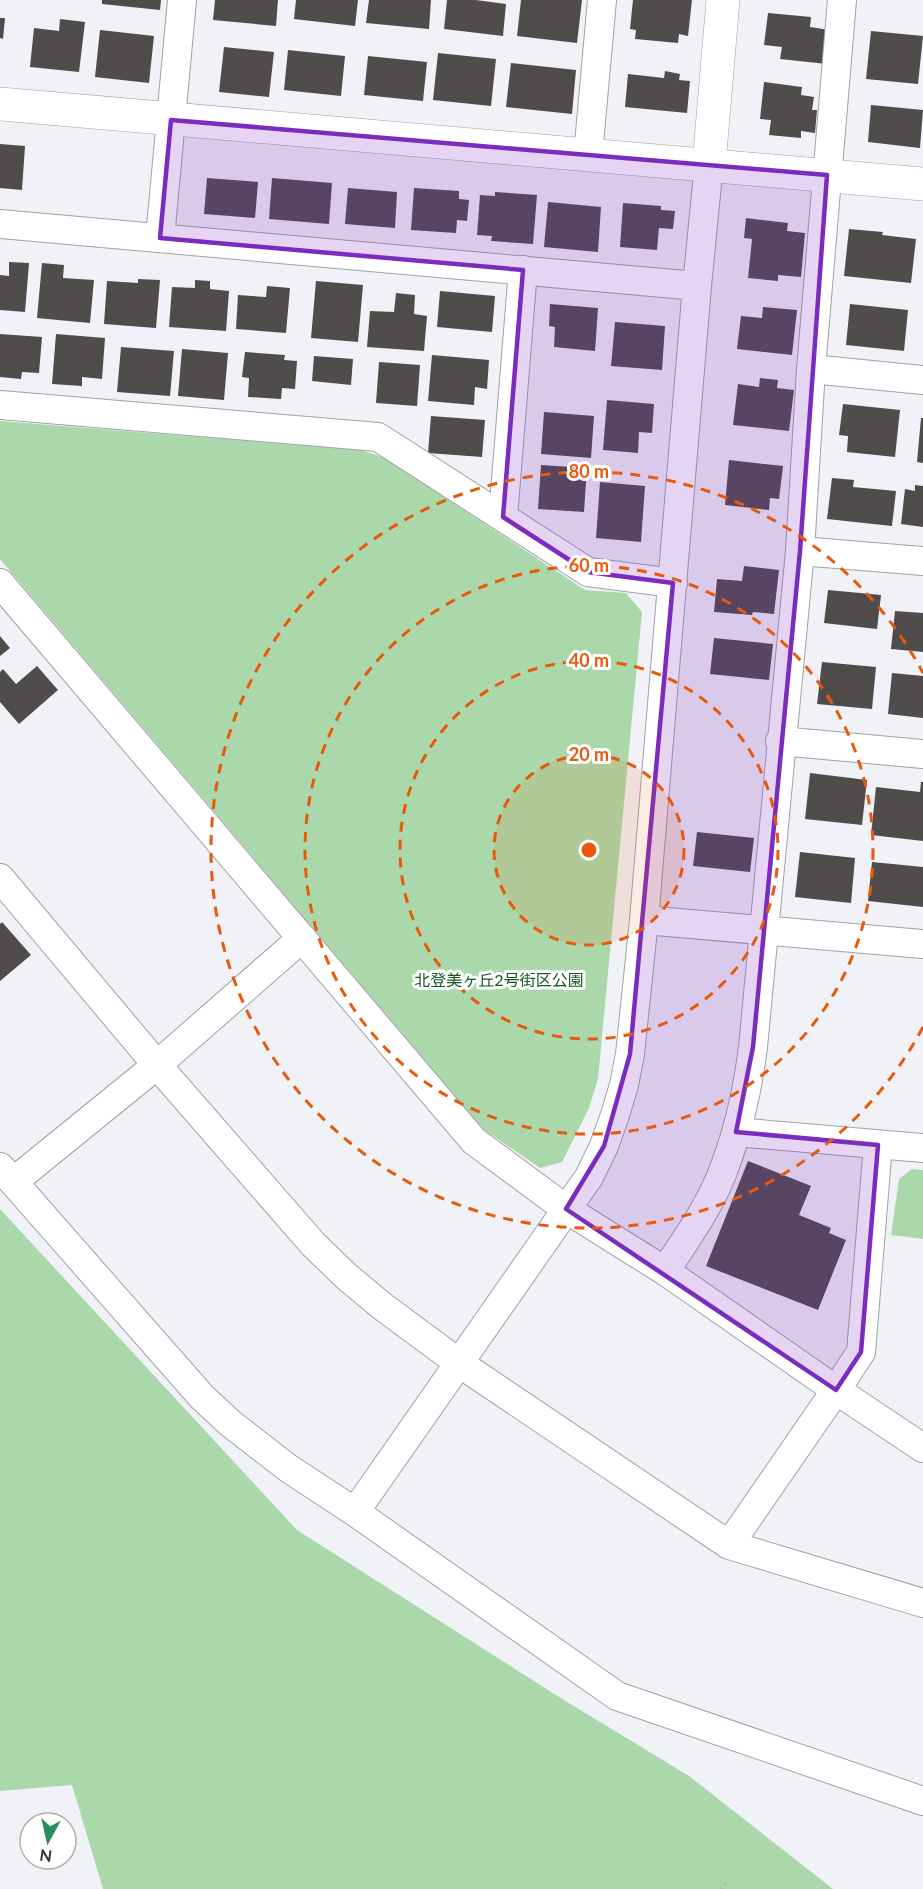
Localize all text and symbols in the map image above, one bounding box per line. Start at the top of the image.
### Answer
text: 80 m [569,460,609,482]
text: 60 m [569,554,609,576]
text: 40 m [569,649,609,671]
text: 20 m [569,743,609,765]
centre of rings [579,840,599,860]
park label: 北登美ヶ丘2号街区公園 [414,970,584,989]
north arrow [18,1811,78,1871]
text: N [38,1846,53,1867]

